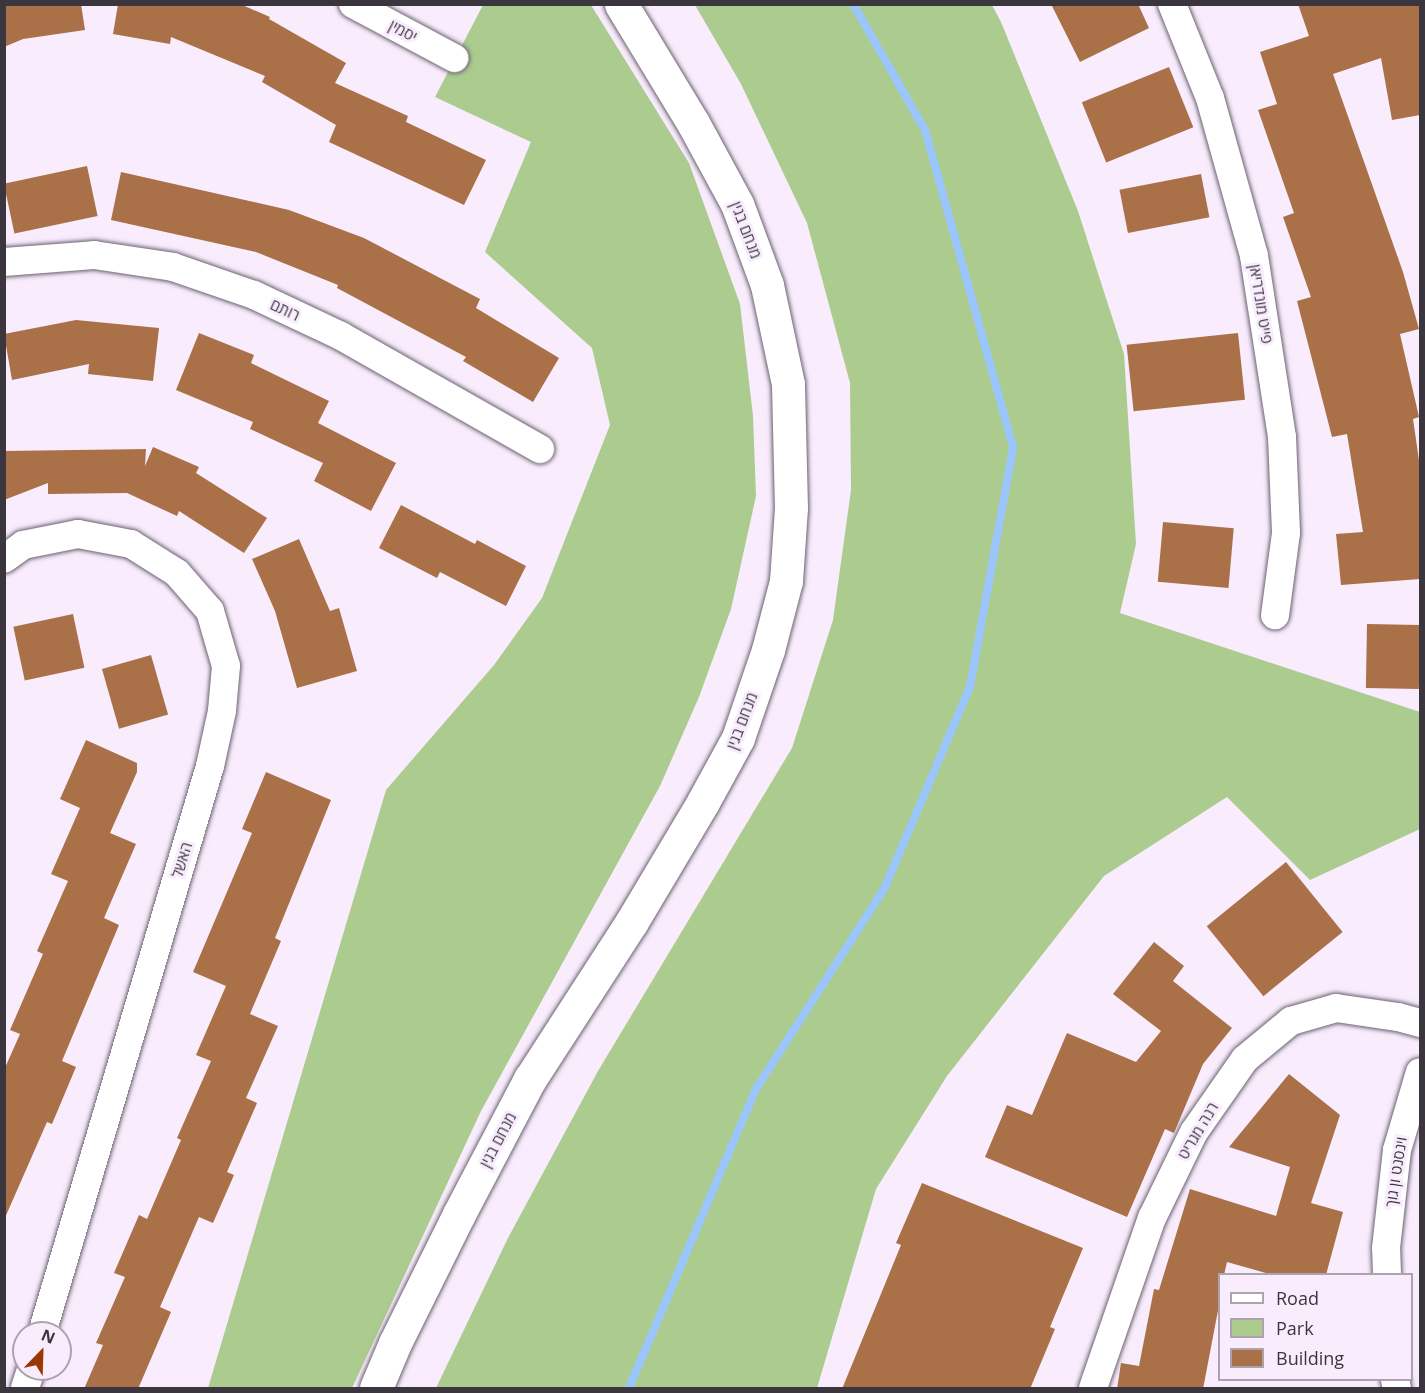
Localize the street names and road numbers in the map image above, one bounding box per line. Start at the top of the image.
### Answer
street label: יסמין [386,16,420,46]
street label: מנחם בגין [727,199,765,261]
street label: פייט מונדריאן [1246,263,1276,345]
street label: רותם [268,295,302,325]
street label: מנחם בגין [723,690,761,752]
street label: האשל [168,840,196,880]
street label: רנה מגריט [1174,1099,1222,1163]
street label: מנחם בגין [476,1109,520,1171]
street label: וינסנט ון גוך [1382,1135,1410,1209]

